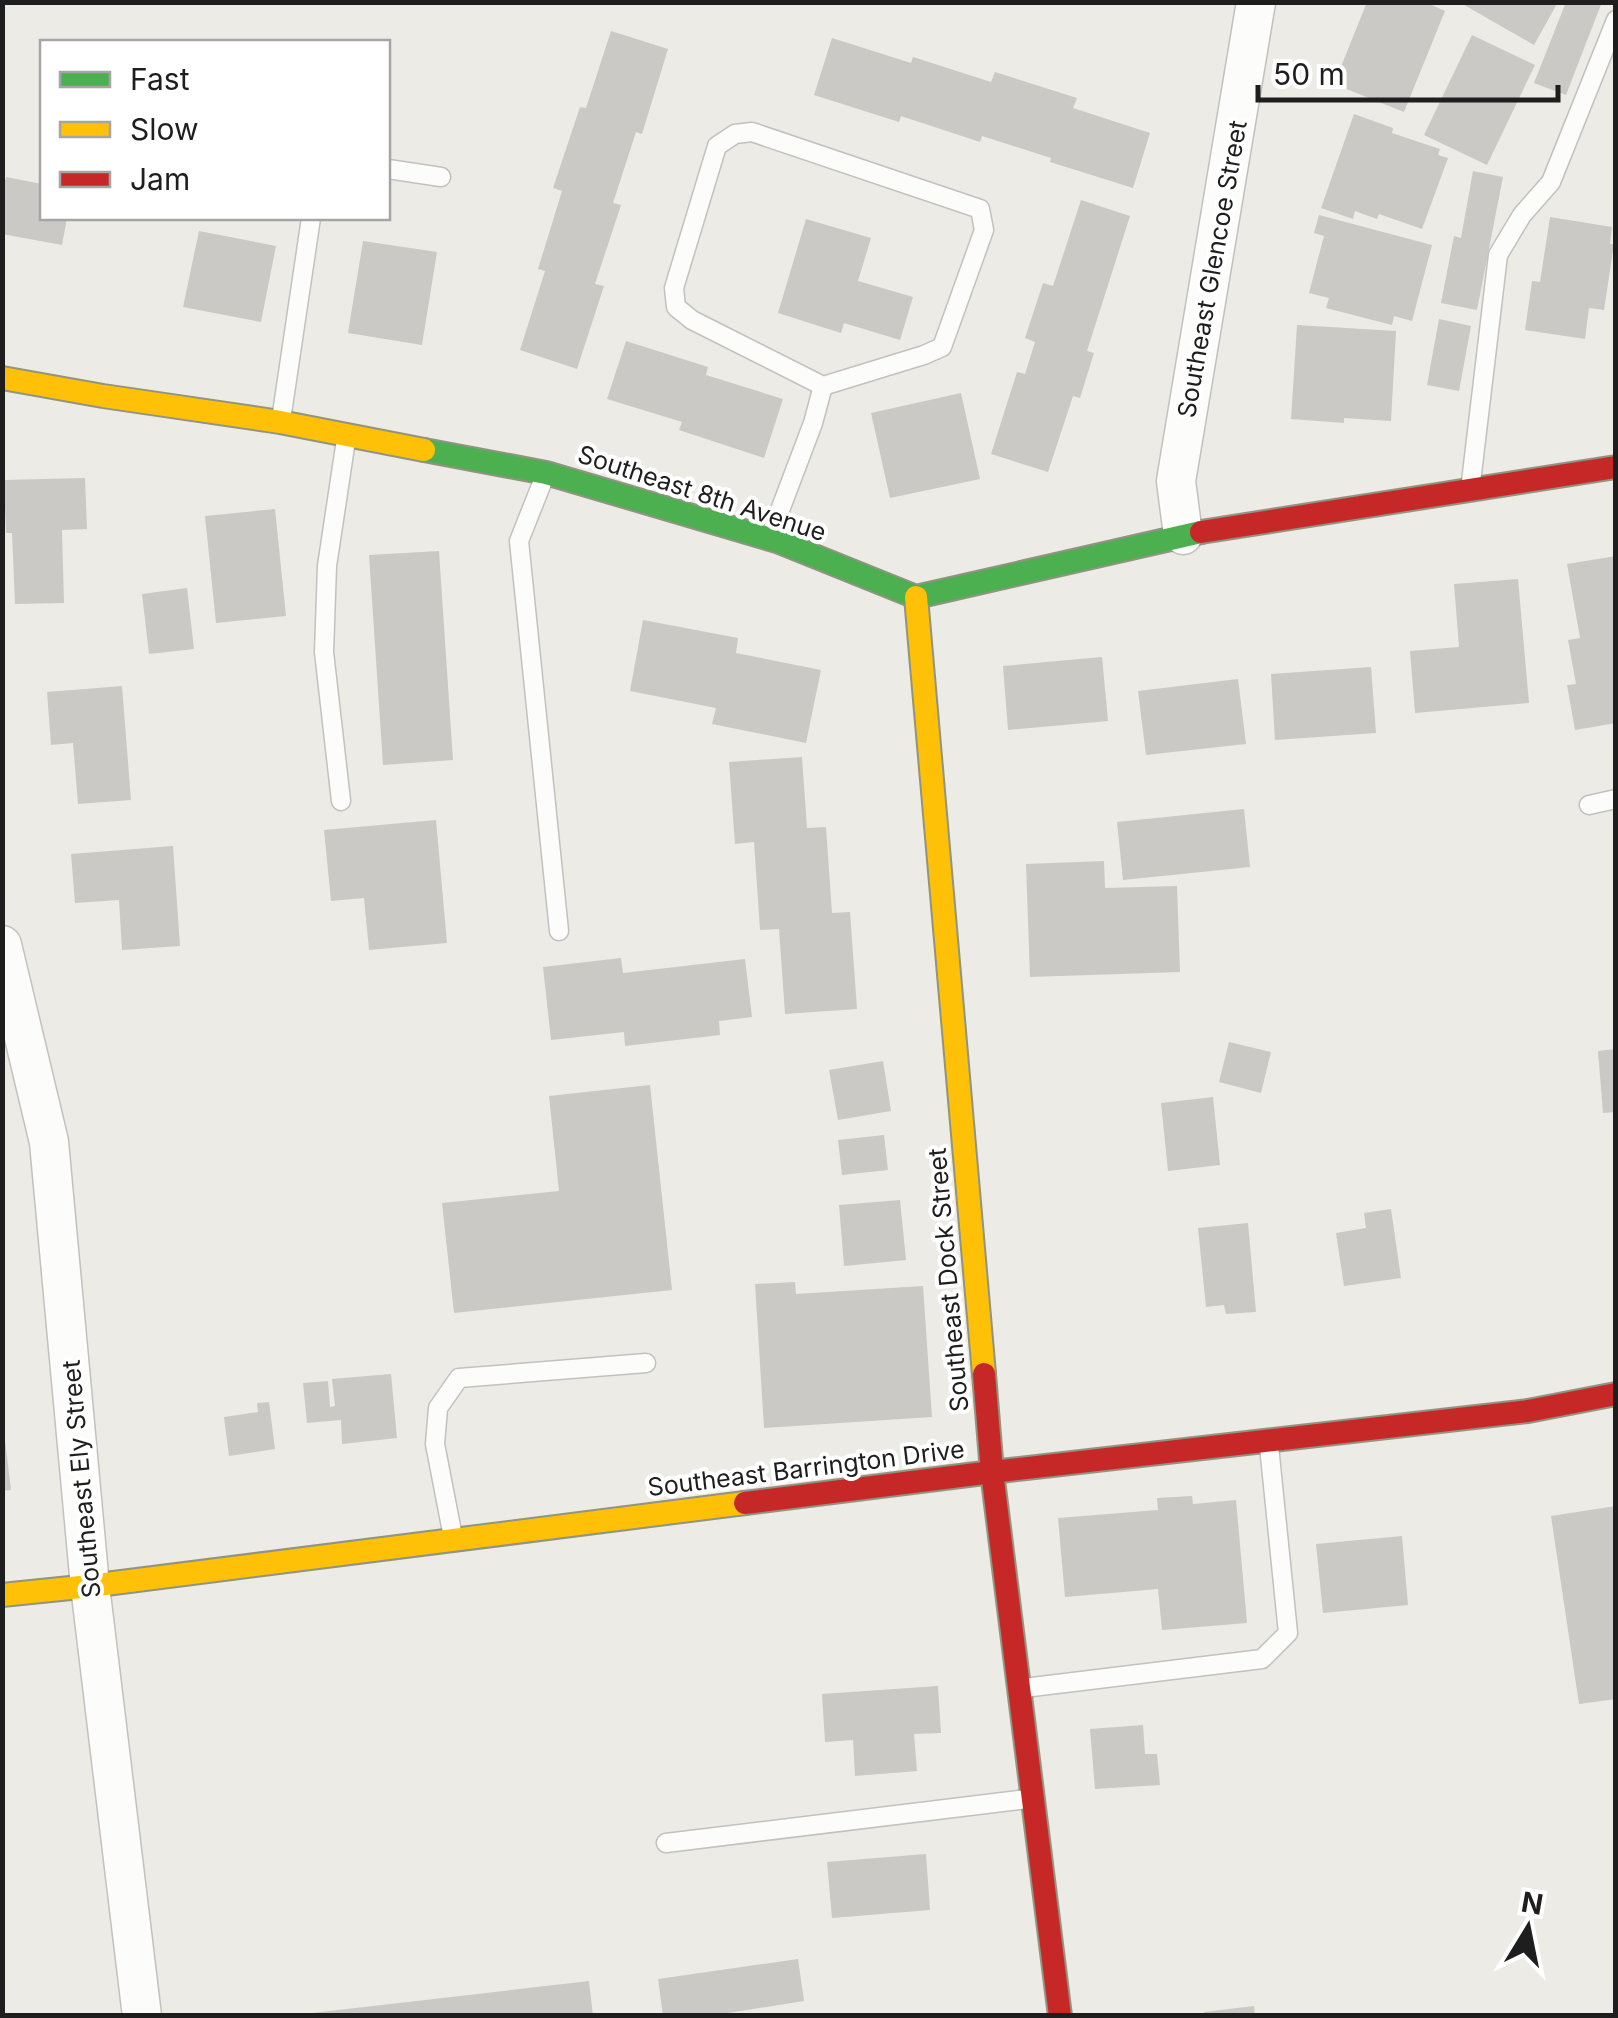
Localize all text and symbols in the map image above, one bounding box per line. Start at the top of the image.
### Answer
legend [40,40,390,220]
scale bar [1258,40,1558,102]
text: 50 m [1273,56,1345,92]
text: Fast [130,61,190,97]
text: Slow [130,111,199,147]
street label: Southeast Glencoe Street [1171,118,1253,420]
text: Jam [130,161,190,197]
street label: Southeast 8th Avenue [574,439,830,547]
street label: Southeast Dock Street [922,1147,974,1413]
street label: Southeast Ely Street [56,1359,106,1599]
street label: Southeast Barrington Drive [646,1434,966,1502]
north arrow [1478,1878,1578,1978]
text: N [1519,1885,1546,1922]

